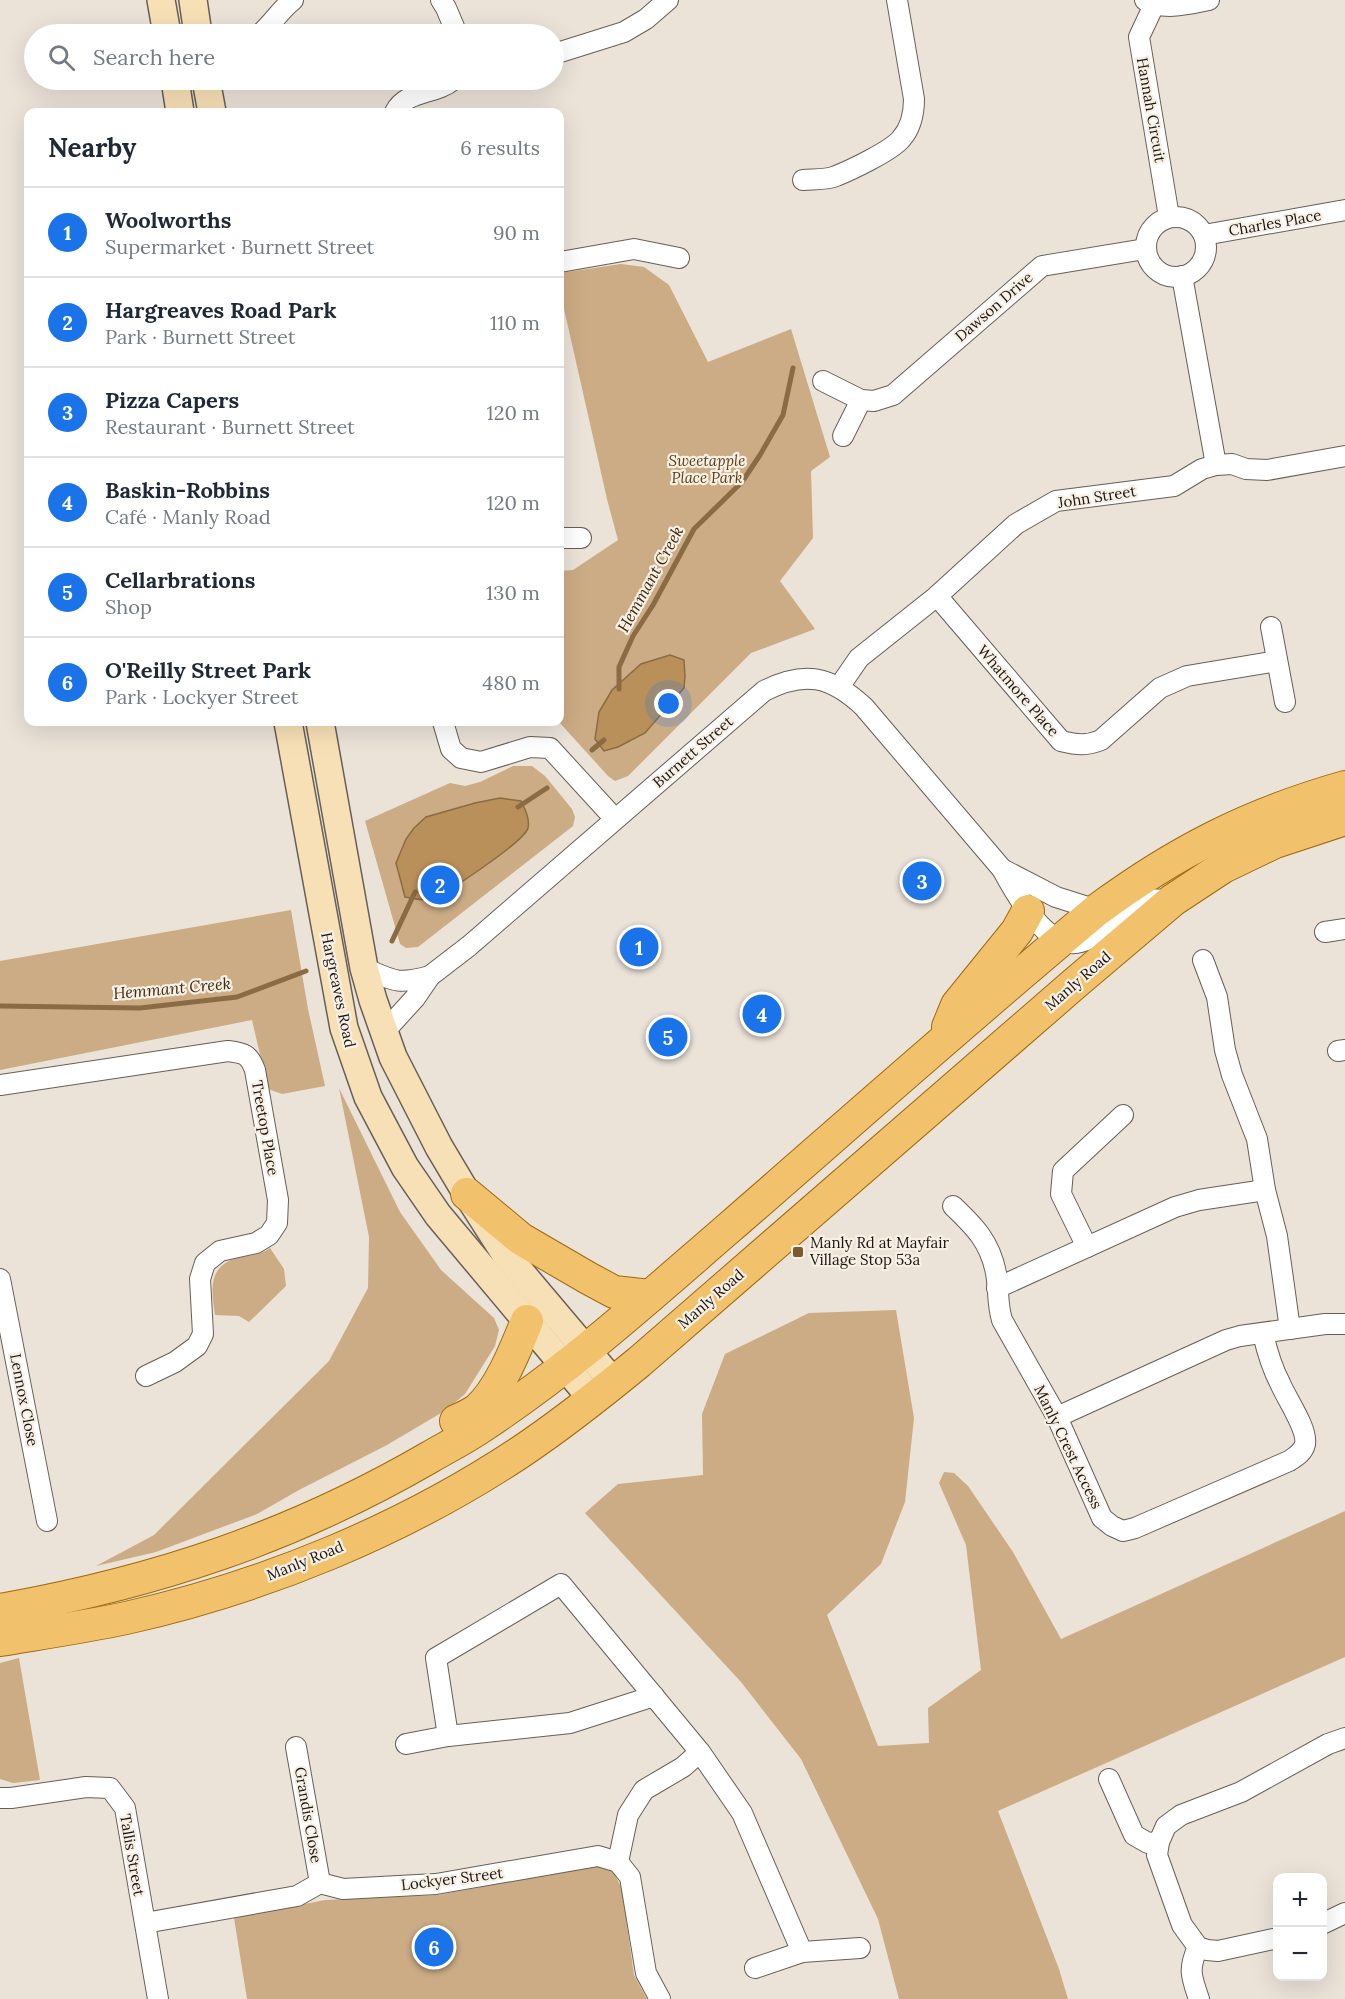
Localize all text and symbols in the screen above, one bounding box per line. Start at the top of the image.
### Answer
search box [24,24,564,90]
icon: search [45,41,78,74]
text: Search here [93,43,215,71]
street label: Hannah Circuit [1133,56,1170,164]
text: Nearby [48,131,136,164]
text: 6 results [460,135,540,160]
street label: Charles Place [1227,205,1323,240]
text: Woolworths [105,206,231,234]
text: 1 [63,220,72,245]
text: 90 m [493,220,540,245]
text: Supermarket · Burnett Street [105,234,374,259]
street label: Dawson Drive [951,268,1036,346]
text: Hargreaves Road Park [105,296,337,324]
text: 2 [62,310,73,335]
text: 110 m [490,310,540,335]
text: Park · Burnett Street [105,324,296,349]
text: Pizza Capers [105,386,239,414]
text: 3 [62,400,73,425]
text: 120 m [486,400,540,425]
text: Restaurant · Burnett Street [105,414,355,439]
park label: Sweetapple Place Park [668,451,746,487]
text: Baskin-Robbins [105,476,270,504]
street label: John Street [1056,481,1138,512]
text: 4 [62,490,73,515]
text: 120 m [486,490,540,515]
text: Café · Manly Road [105,504,271,529]
water label: Hemmant Creek [613,523,687,635]
text: Cellarbrations [105,566,256,594]
text: 5 [62,580,73,605]
text: 130 m [486,580,540,605]
text: Shop [105,594,152,619]
street label: Whatmore Place [973,641,1063,740]
text: O'Reilly Street Park [105,656,311,684]
text: 6 [62,670,73,695]
text: 480 m [482,670,540,695]
text: Park · Lockyer Street [105,684,299,709]
your location [654,689,683,718]
street label: Burnett Street [649,712,737,792]
pin: 3 [902,858,942,904]
pin: 2 [420,862,460,908]
pin: 1 [620,924,658,970]
street label: Hargreaves Road [317,931,360,1049]
street label: Manly Road [1041,947,1115,1014]
water label: Hemmant Creek [112,973,232,1003]
pin: 4 [742,992,782,1036]
pin: 5 [648,1014,688,1060]
street label: Treetop Place [248,1079,283,1177]
place label: Manly Rd at Mayfair Village Stop 53a [809,1233,949,1269]
marker: Manly Rd at Mayfair Village Stop 53a [791,1245,805,1259]
street label: Manly Road [674,1265,748,1332]
street label: Lennox Close [6,1352,43,1448]
street label: Manly Crest Access [1030,1382,1107,1512]
street label: Manly Road [264,1536,346,1585]
street label: Grandis Close [291,1765,326,1864]
street label: Tallis Street [116,1813,149,1898]
street label: Lockyer Street [400,1863,504,1894]
map controls [1273,1873,1327,1981]
button: + [1273,1873,1327,1927]
pin: 6 [414,1924,454,1970]
button: − [1273,1927,1327,1981]

